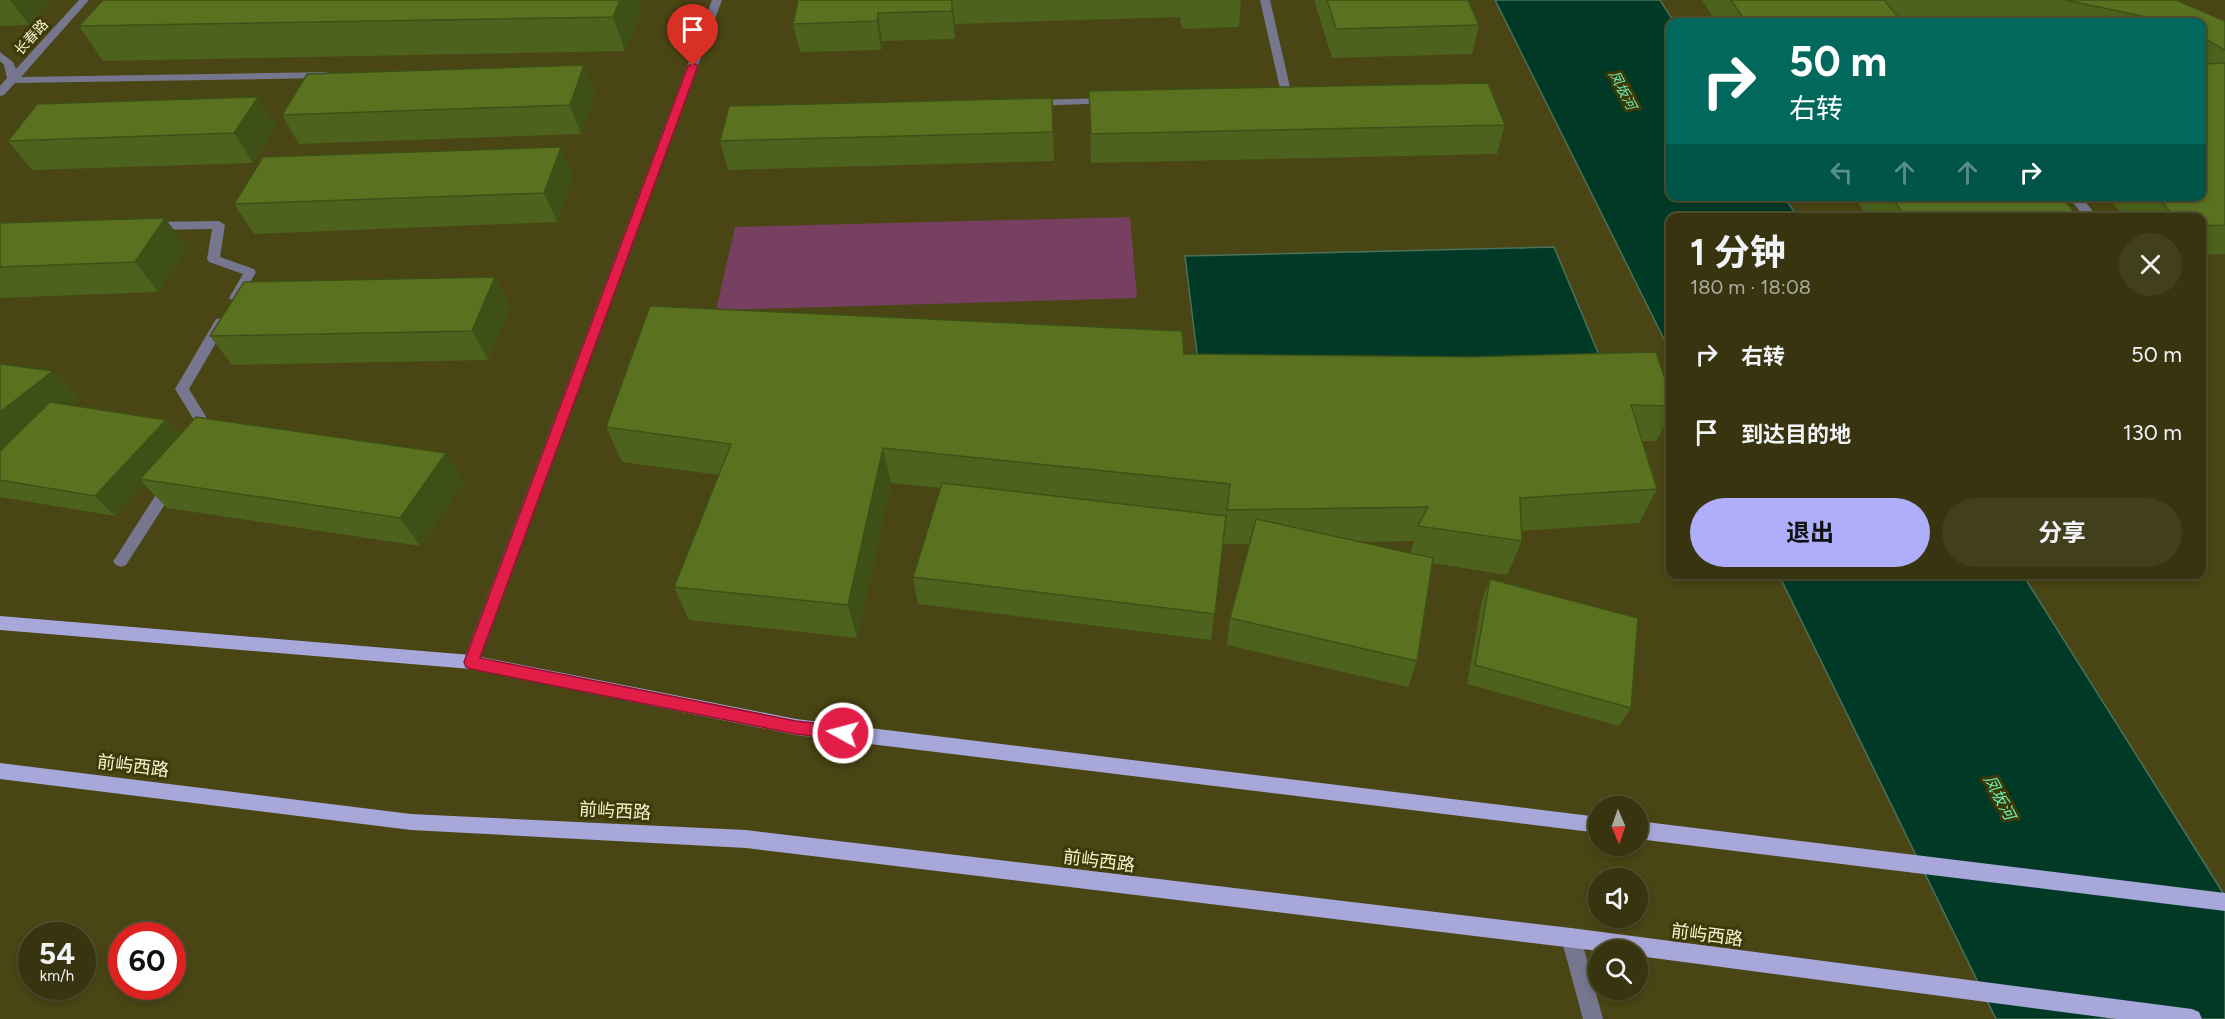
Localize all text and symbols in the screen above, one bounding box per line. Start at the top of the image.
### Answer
pin [667,4,718,66]
icon: arrive [676,13,709,46]
street label: 长春路 [11,16,52,59]
text: 50 m [1789,36,1887,87]
icon: right [1690,42,1768,120]
water label: 凤坂河 [1605,68,1641,115]
text: 右转 [1789,92,1843,125]
icon: left [1825,156,1858,189]
icon: ahead [1888,156,1921,189]
icon: ahead [1951,156,1984,189]
icon: right [2014,156,2047,189]
text: 1 分钟 [1690,231,1786,274]
button: close [2119,233,2182,296]
text: 180 m · 18:08 [1690,275,1811,299]
icon: right [1690,338,1723,371]
text: 50 m [2131,341,2182,368]
text: 右转 [1741,343,1785,370]
icon: arrive [1690,416,1723,449]
text: 130 m [2123,419,2182,446]
text: 到达目的地 [1741,421,1851,448]
button: 退出 [1690,498,1930,567]
button: 分享 [1942,498,2182,567]
position arrow [811,701,875,765]
street label: 前屿西路 [96,751,170,781]
water label: 凤坂河 [1980,772,2021,826]
north arrow [1588,796,1648,856]
map controls [1588,796,1648,1000]
street label: 前屿西路 [578,798,652,824]
street label: 前屿西路 [1062,846,1136,876]
button: sound [1588,868,1648,928]
street label: 前屿西路 [1670,920,1744,950]
speed limit sign: 60 [108,922,186,1000]
text: 54 [39,935,75,972]
button: search [1588,940,1648,1000]
text: km/h [40,967,74,985]

